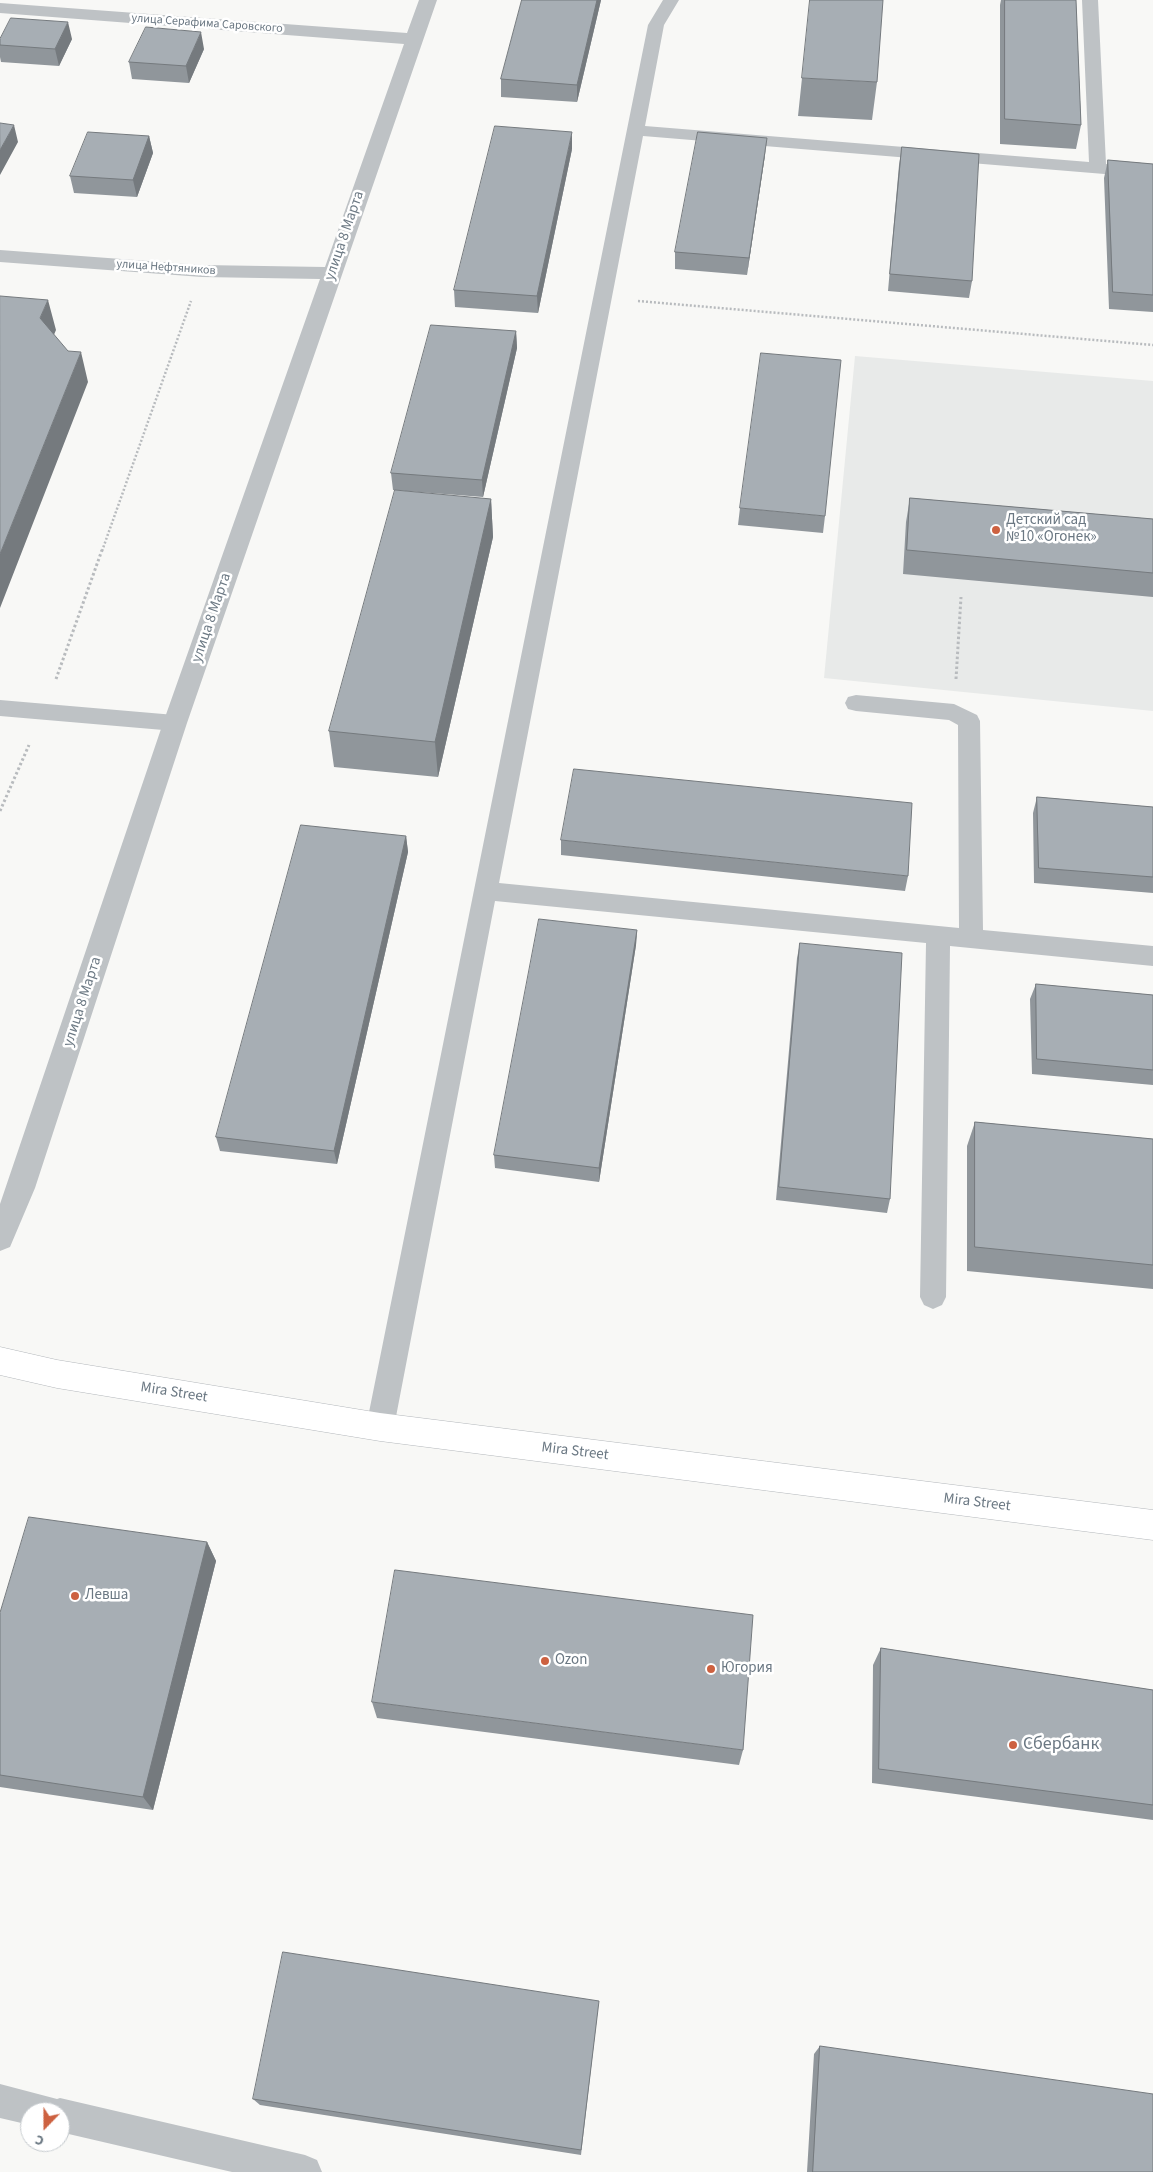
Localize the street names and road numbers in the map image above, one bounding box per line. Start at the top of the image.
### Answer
street label: улица Серафима Саровского [131,12,283,36]
street label: улица 8 Марта [321,189,369,283]
street label: улица Нефтяников [116,257,216,279]
street label: улица 8 Марта [188,571,236,665]
street label: улица 8 Марта [60,955,106,1049]
street label: Mira Street [139,1379,209,1407]
street label: Mira Street [540,1439,610,1465]
street label: Mira Street [942,1490,1012,1516]

